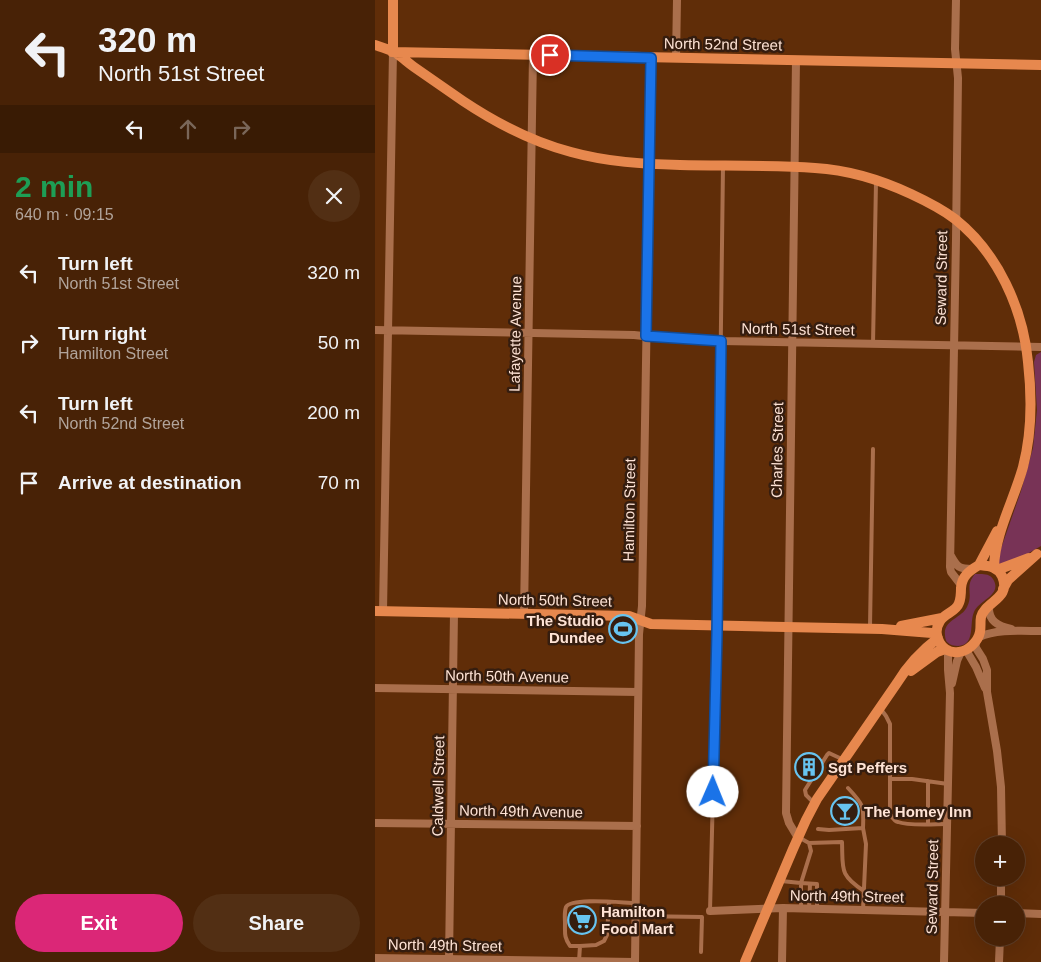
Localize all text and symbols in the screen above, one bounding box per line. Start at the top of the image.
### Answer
icon: left [15,20,80,85]
text: 320 m [98,20,197,59]
pin [529,34,571,76]
street label: North 52nd Street [664,34,783,54]
icon: arrive [536,41,564,69]
text: North 51st Street [98,61,264,86]
icon: left [121,115,149,143]
icon: ahead [174,115,202,143]
icon: right [227,115,255,143]
text: 2 min [15,170,93,203]
button: close [308,170,360,222]
text: 640 m · 09:15 [15,206,114,223]
street label: Seward Street [932,230,950,326]
text: Turn left [58,253,133,274]
icon: left [15,259,43,287]
text: 320 m [307,262,360,283]
text: North 51st Street [58,275,179,292]
street label: Lafayette Avenue [505,276,525,392]
street label: North 51st Street [741,320,856,339]
text: Turn right [58,323,146,344]
icon: right [15,329,43,357]
text: 50 m [318,332,360,353]
text: Hamilton Street [58,345,168,362]
text: Turn left [58,393,133,414]
icon: left [15,399,43,427]
street label: Charles Street [768,401,786,498]
text: 200 m [307,402,360,423]
text: North 52nd Street [58,415,184,432]
street label: Hamilton Street [620,457,638,562]
icon: arrive [15,469,43,497]
text: Arrive at destination [58,472,242,493]
text: 70 m [318,472,360,493]
street label: North 50th Street [498,591,613,610]
place label: The Studio Dundee [527,612,604,646]
sports icon: The Studio Dundee [608,614,638,644]
street label: North 50th Avenue [445,666,569,686]
street label: Caldwell Street [429,735,447,837]
building icon: Sgt Peffers [794,752,824,782]
place label: Sgt Peffers [828,759,907,776]
position arrow [686,765,738,817]
bar icon: The Homey Inn [830,796,860,826]
street label: North 49th Avenue [459,801,583,821]
place label: The Homey Inn [864,803,972,820]
map controls [975,836,1025,946]
button: + [975,836,1025,886]
street label: Seward Street [923,839,941,935]
street label: North 49th Street [790,887,905,906]
button: Exit [15,894,183,952]
button: Share [193,894,360,952]
button: − [975,896,1025,946]
place label: Hamilton Food Mart [601,903,674,937]
supermarket icon: Hamilton Food Mart [567,905,597,935]
street label: North 49th Street [388,936,503,955]

